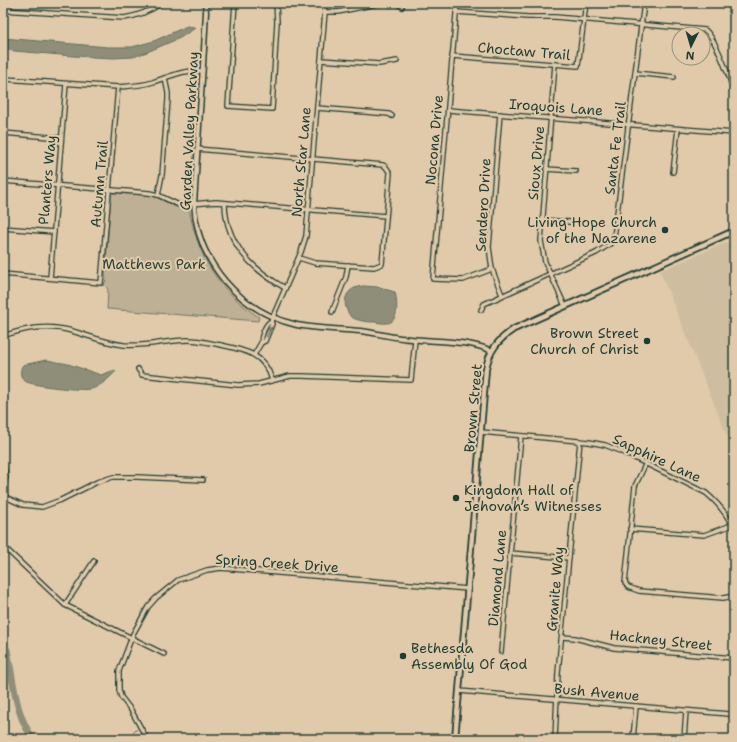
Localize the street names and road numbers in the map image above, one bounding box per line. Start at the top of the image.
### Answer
street label: Choctaw Trail [477,38,572,64]
street label: Garden Valley Parkway [176,51,202,211]
street label: Nocona Drive [421,94,447,186]
street label: Iroquois Lane [508,95,604,119]
street label: Santa Fe Trail [600,100,630,196]
street label: North Star Lane [287,106,315,218]
street label: Sioux Drive [524,125,548,201]
street label: Planters Way [34,134,60,226]
street label: Autumn Trail [86,139,112,228]
street label: Sendero Drive [472,158,494,252]
street label: Brown Street [460,363,486,453]
street label: Sapphire Lane [610,430,704,486]
street label: Diamond Lane [484,529,510,627]
street label: Granite Way [542,546,568,632]
street label: Spring Creek Drive [215,550,339,576]
street label: Hackney Street [609,626,713,654]
street label: Bush Avenue [554,679,641,705]

